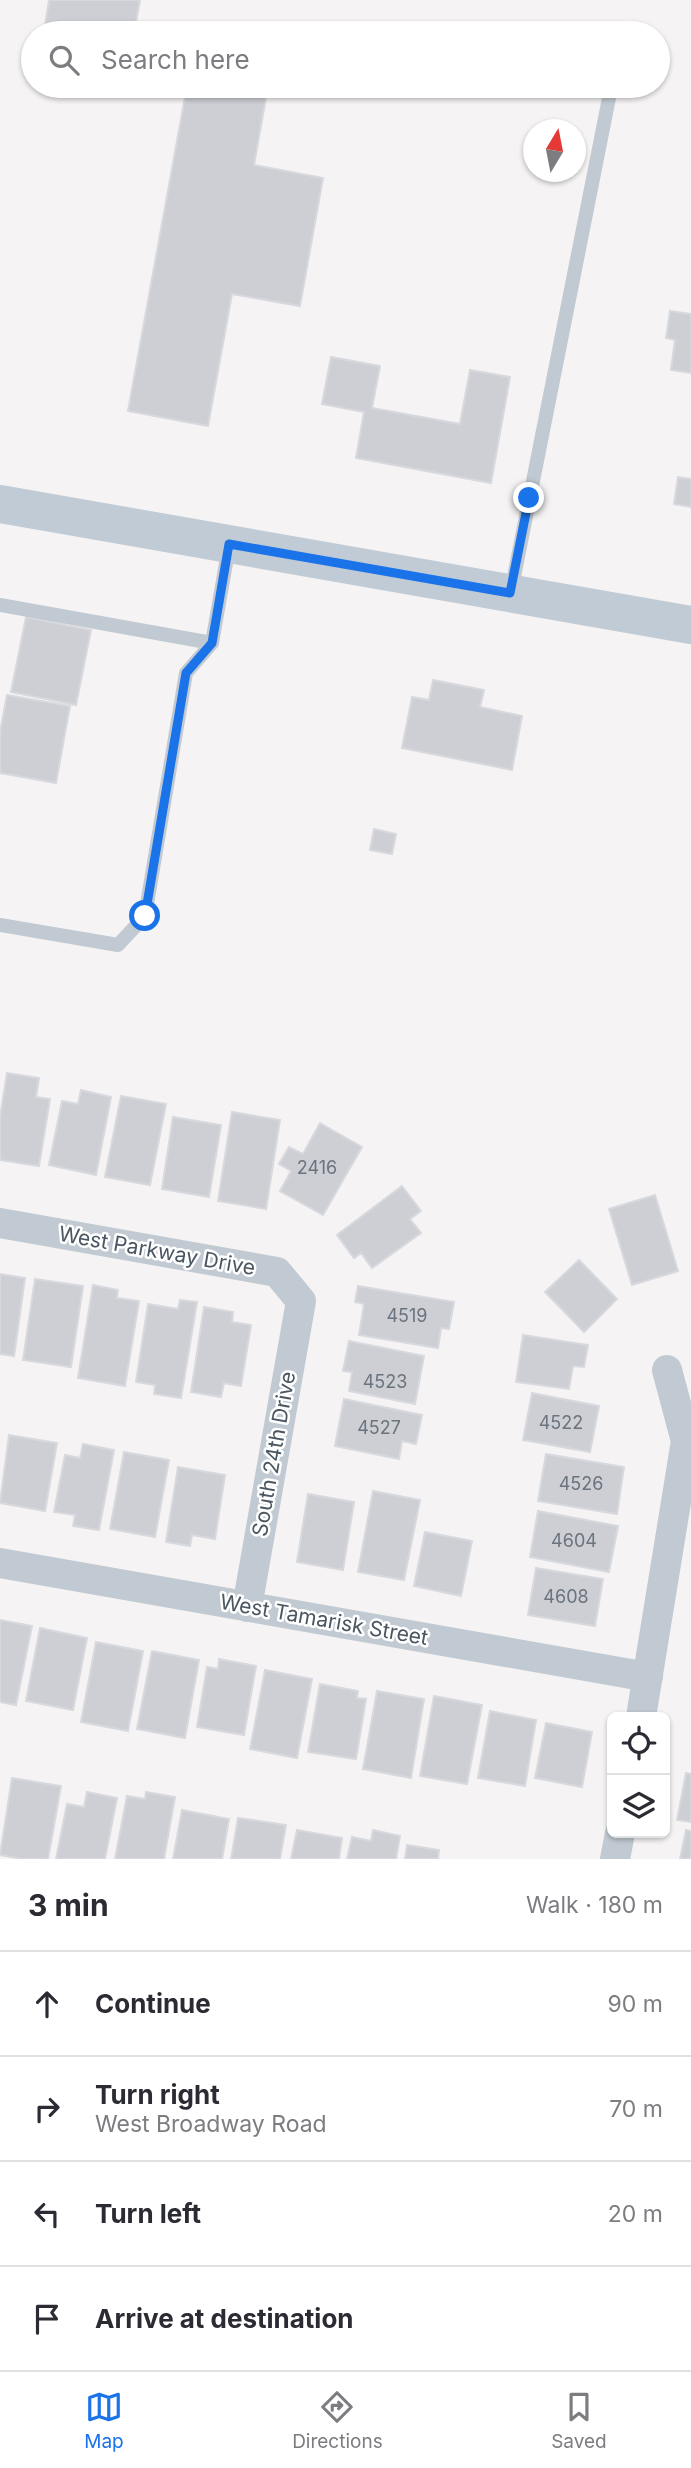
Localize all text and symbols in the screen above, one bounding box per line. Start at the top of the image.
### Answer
search box [21,21,670,98]
icon: search [45,41,83,79]
text: Search here [101,44,250,75]
north arrow [523,119,586,182]
route end [513,482,544,513]
route start [129,900,160,931]
house number: 2416 [297,1157,337,1178]
street label: West Parkway Drive [57,1221,257,1280]
house number: 4519 [386,1305,428,1326]
street label: South 24th Drive [247,1369,300,1538]
house number: 4523 [363,1371,407,1392]
house number: 4522 [539,1412,583,1433]
house number: 4527 [357,1417,401,1438]
house number: 4526 [559,1473,603,1494]
house number: 4604 [551,1530,597,1551]
house number: 4608 [543,1586,589,1607]
street label: West Tamarisk Street [218,1589,430,1650]
map controls [607,1712,670,1838]
button: locate [607,1712,670,1775]
button: layers [607,1775,670,1838]
text: 3 min [28,1887,109,1923]
text: Walk · 180 m [526,1891,663,1919]
icon: ahead [28,1985,66,2023]
text: Continue [95,1988,211,2019]
text: 90 m [608,1990,663,2018]
text: Turn right [95,2079,220,2110]
icon: right [28,2090,66,2128]
text: 70 m [609,2095,663,2123]
text: West Broadway Road [95,2110,327,2138]
icon: left [28,2195,66,2233]
text: Turn left [95,2198,201,2229]
text: 20 m [608,2200,663,2228]
icon: arrive [28,2300,66,2338]
text: Arrive at destination [95,2303,354,2334]
tab: Map [84,2388,124,2453]
tab: Directions [292,2388,383,2453]
tab: Saved [551,2388,607,2453]

